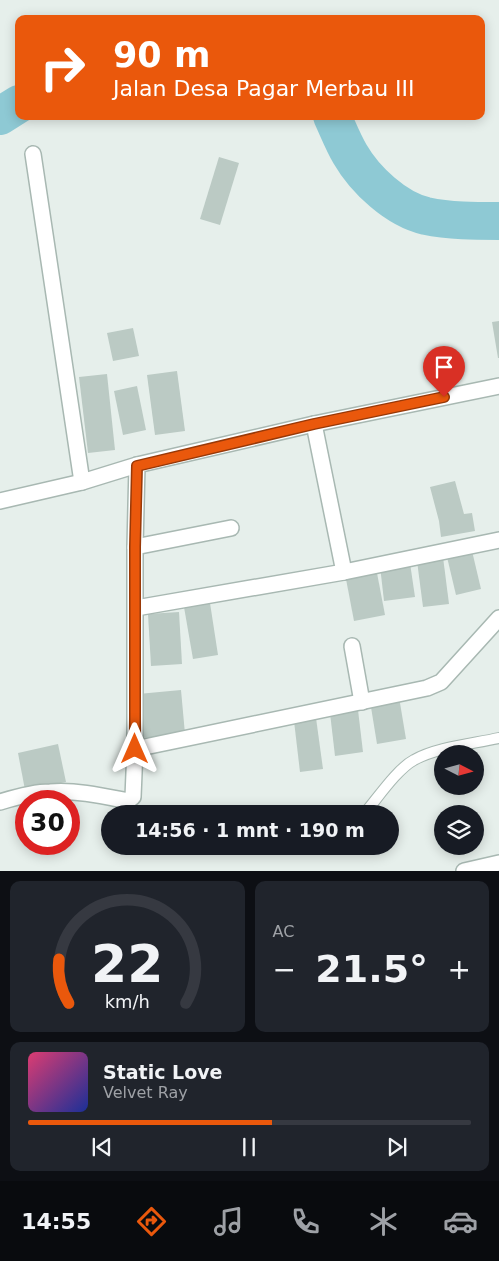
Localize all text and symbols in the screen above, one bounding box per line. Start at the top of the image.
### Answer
icon: right [30,35,95,100]
text: 90 m [113,35,210,75]
text: Jalan Desa Pagar Merbau III [113,76,415,101]
pin [423,346,465,397]
icon: arrive [430,353,458,381]
position arrow [108,722,160,774]
north arrow [434,745,484,795]
map controls [434,745,484,855]
speed limit sign: 30 [15,790,80,855]
button: layers [434,805,484,855]
text: 14:56 · 1 mnt · 190 m [135,819,365,841]
text: AC [273,922,294,941]
text: 22 [91,934,163,994]
text: 21.5° [315,947,428,991]
text: − [273,953,296,986]
text: + [448,953,471,986]
text: km/h [105,991,150,1012]
text: Static Love [103,1061,223,1083]
text: Velvet Ray [103,1083,188,1102]
icon: previous [88,1133,116,1161]
icon: pause [235,1133,263,1161]
icon: next [383,1133,411,1161]
icon: directions [134,1204,169,1239]
icon: music [211,1204,246,1239]
icon: phone [288,1204,323,1239]
icon: climate [366,1204,401,1239]
icon: car [443,1204,478,1239]
text: 14:55 [21,1209,91,1234]

